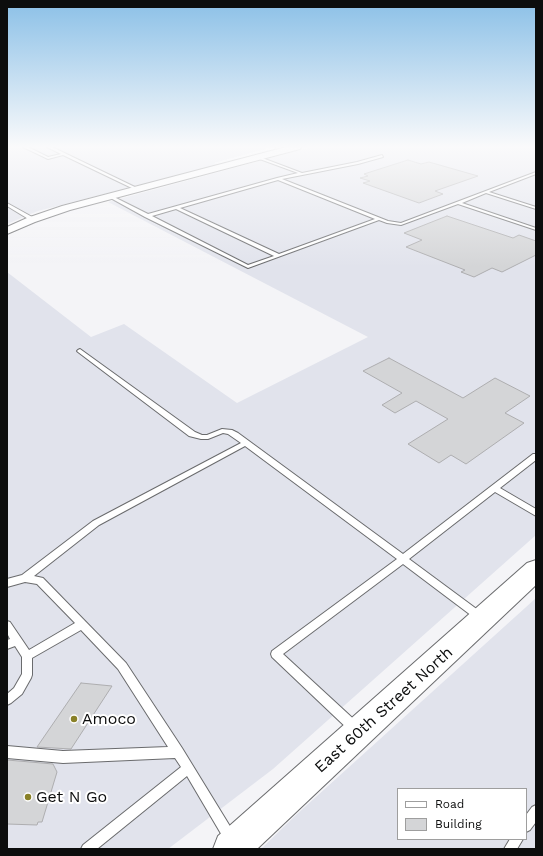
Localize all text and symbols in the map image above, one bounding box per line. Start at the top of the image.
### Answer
street label: East 60th Street North [311,643,457,777]
place label: Amoco [82,709,136,729]
marker: Amoco [69,714,79,724]
place label: Get N Go [36,787,107,807]
legend [397,788,527,840]
marker: Get N Go [23,792,33,802]
text: Road [435,797,464,811]
text: Building [435,817,482,831]

